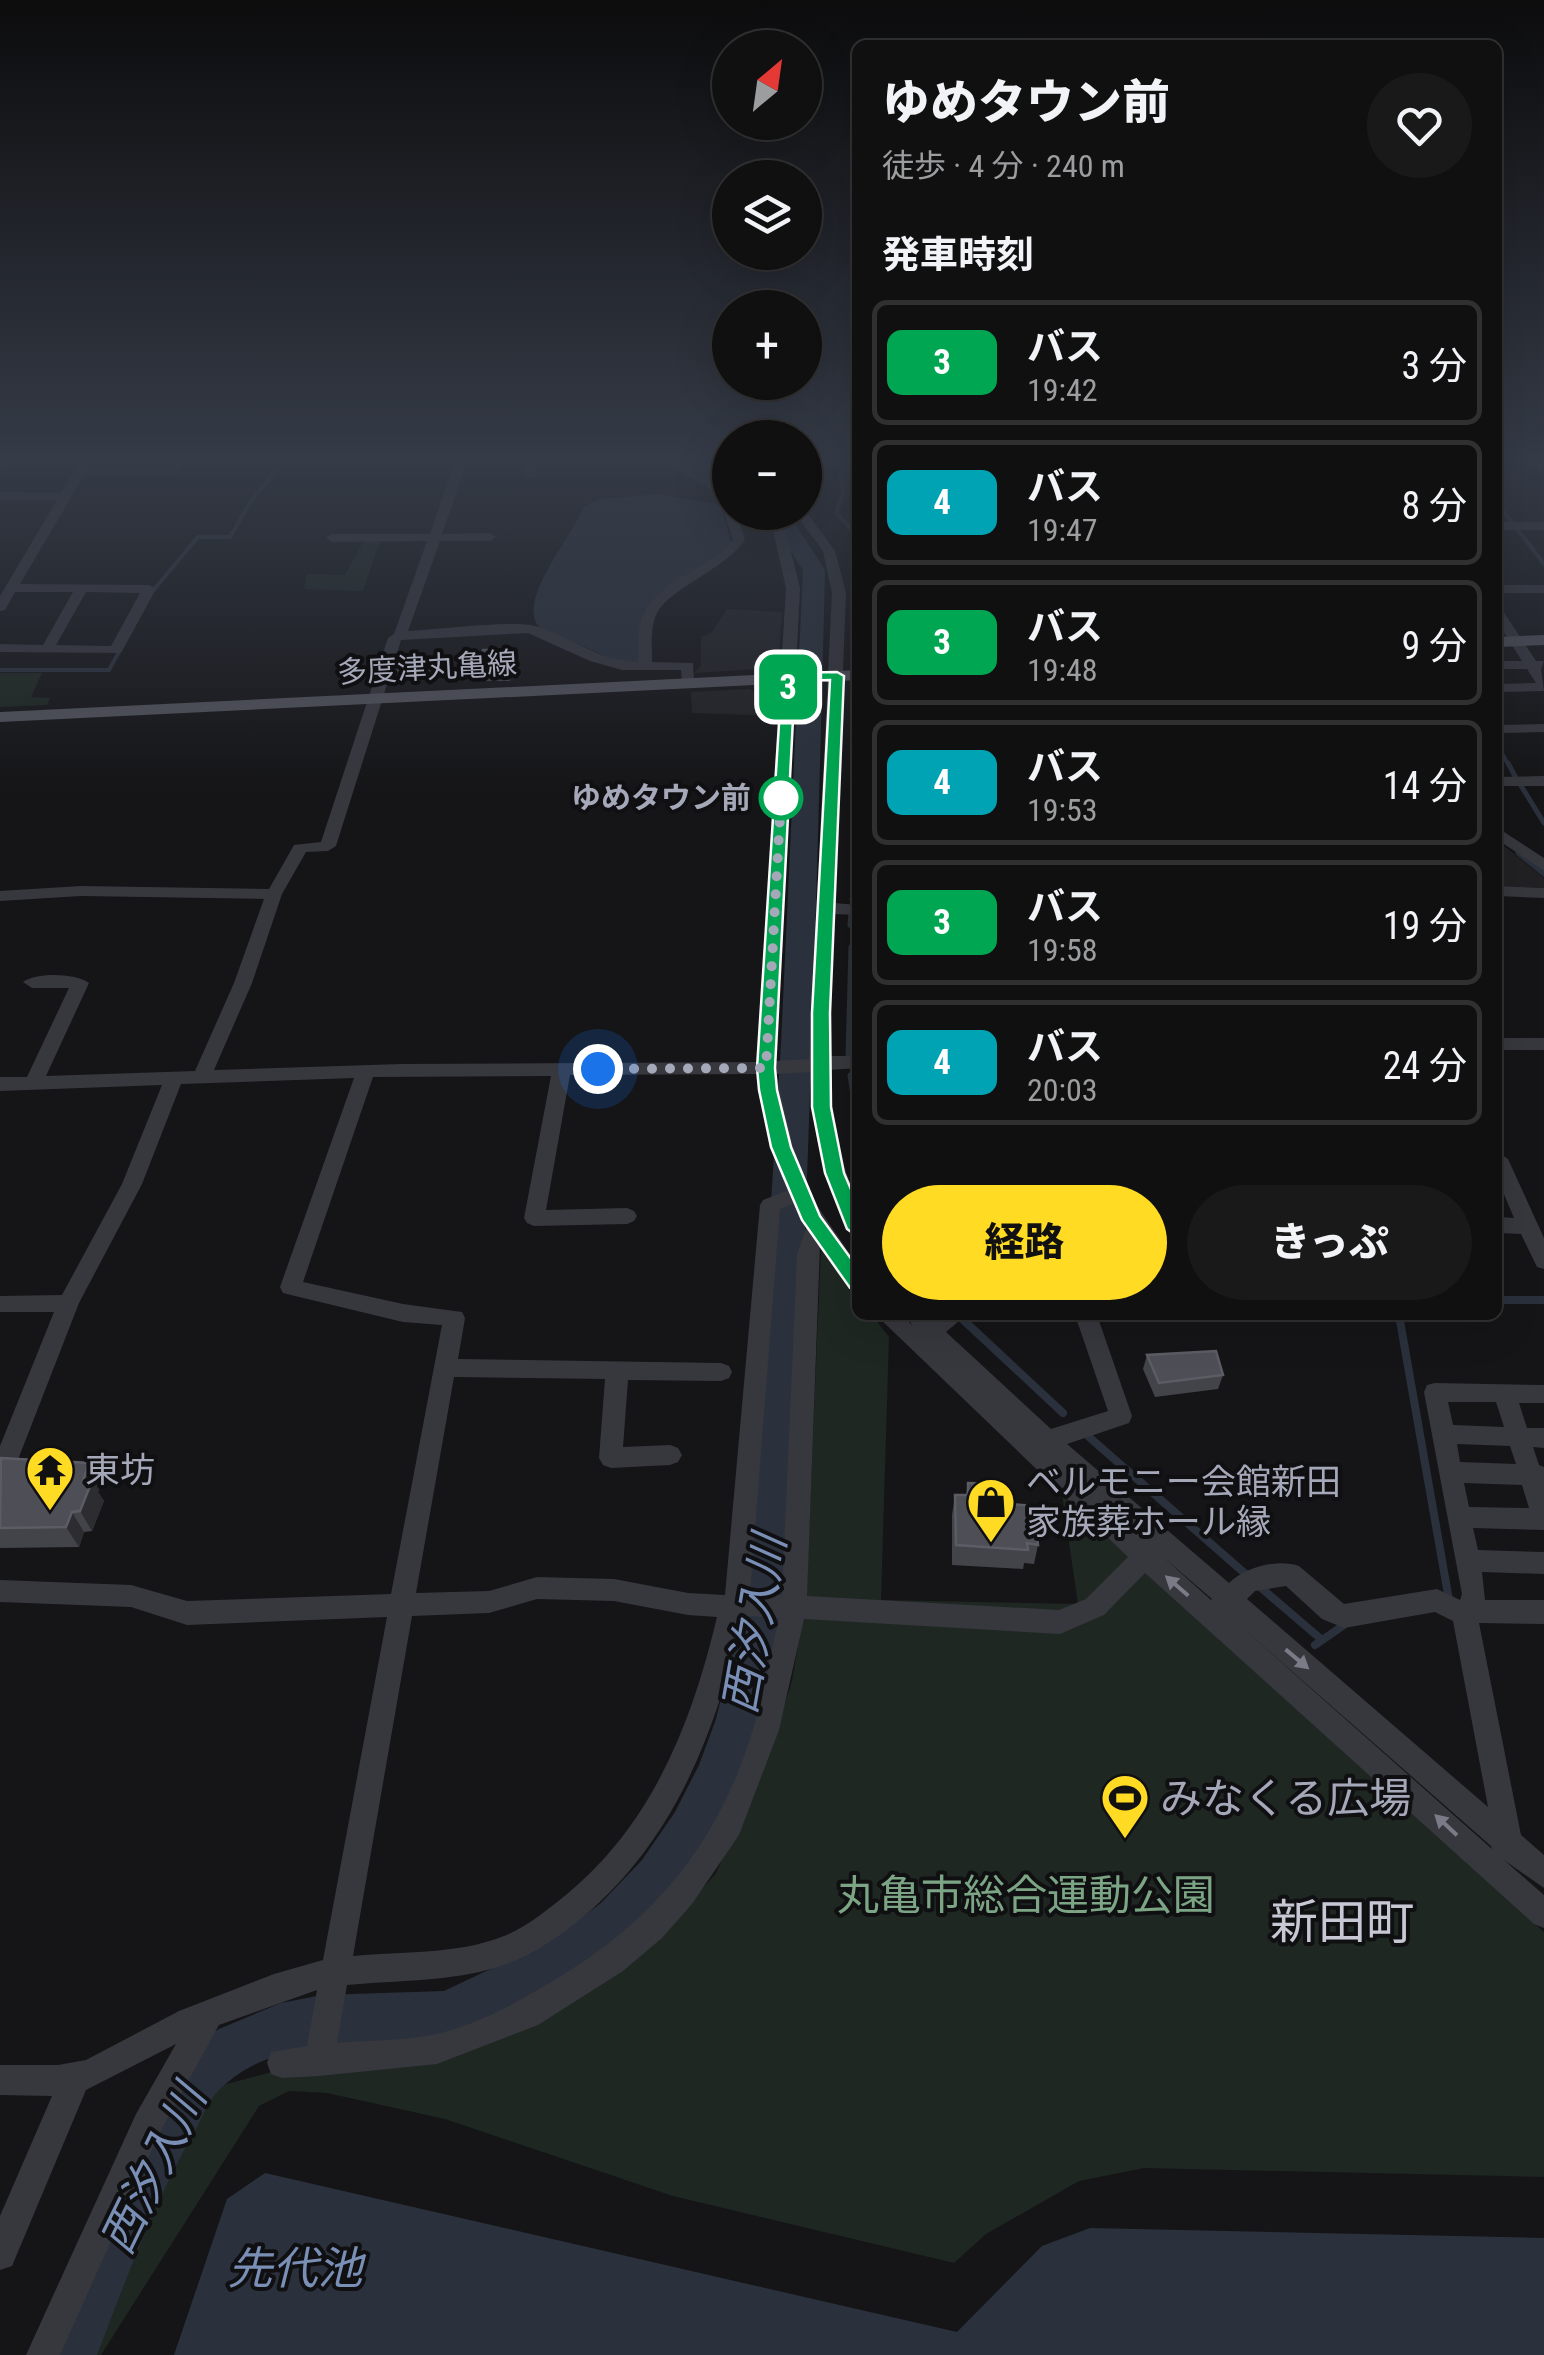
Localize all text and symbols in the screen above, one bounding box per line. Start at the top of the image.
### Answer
north arrow [712,30,822,140]
map controls [712,30,822,530]
button: heart [1367,73,1472,178]
text: ゆめタウン前 [882,74,1170,131]
text: 徒歩 · 4 分 · 240 m [882,147,1125,185]
button: layers [712,160,822,270]
text: 発車時刻 [882,233,1034,277]
button: + [712,290,822,400]
text: バス [1027,325,1103,369]
text: 3 [933,342,951,383]
text: 3 分 [1402,344,1467,388]
text: 19:42 [1027,371,1098,409]
button: − [712,420,822,530]
text: バス [1027,465,1103,509]
text: 4 [933,482,951,523]
text: 8 分 [1402,484,1467,528]
text: 19:47 [1027,511,1098,549]
text: バス [1027,605,1103,649]
text: 3 [933,622,951,663]
text: 9 分 [1402,624,1467,668]
street label: 多度津丸亀線 [336,645,518,690]
text: 19:48 [1027,651,1098,689]
line badge: 3 [756,654,820,720]
text: 3 [779,667,797,708]
text: バス [1027,745,1103,789]
text: 4 [933,762,951,803]
text: 14 分 [1383,764,1467,808]
marker: ゆめタウン前 [760,777,802,819]
place label: ゆめタウン前 [571,780,751,815]
text: 19:53 [1027,791,1098,829]
text: バス [1027,885,1103,929]
text: 3 [933,902,951,943]
text: 19 分 [1383,904,1467,948]
text: 19:58 [1027,931,1098,969]
text: バス [1027,1025,1103,1069]
text: 4 [933,1042,951,1083]
your location [573,1044,623,1094]
text: 24 分 [1383,1044,1467,1088]
text: 20:03 [1027,1071,1098,1109]
button: 経路 [882,1185,1167,1300]
button: きっぷ [1187,1185,1472,1300]
temple icon: 東坊 [24,1444,76,1512]
place label: 東坊 [85,1450,155,1491]
place label: ベルモニー会館新田 家族葬ホール縁 [1026,1462,1341,1543]
shop icon: ベルモニー会館新田 家族葬ホール縁 [965,1476,1017,1544]
water label: 西汐入川 [713,1527,797,1717]
one-way arrow [1165,1575,1190,1597]
one-way arrow [1284,1648,1309,1670]
sports icon: みなくる広場 [1099,1772,1151,1840]
place label: みなくる広場 [1160,1774,1411,1823]
one-way arrow [1434,1814,1458,1837]
park label: 丸亀市総合運動公園 [837,1871,1215,1920]
district label: 新田町 [1270,1894,1414,1951]
water label: 西汐入川 [90,2073,218,2262]
water label: 先代池 [227,2242,366,2295]

